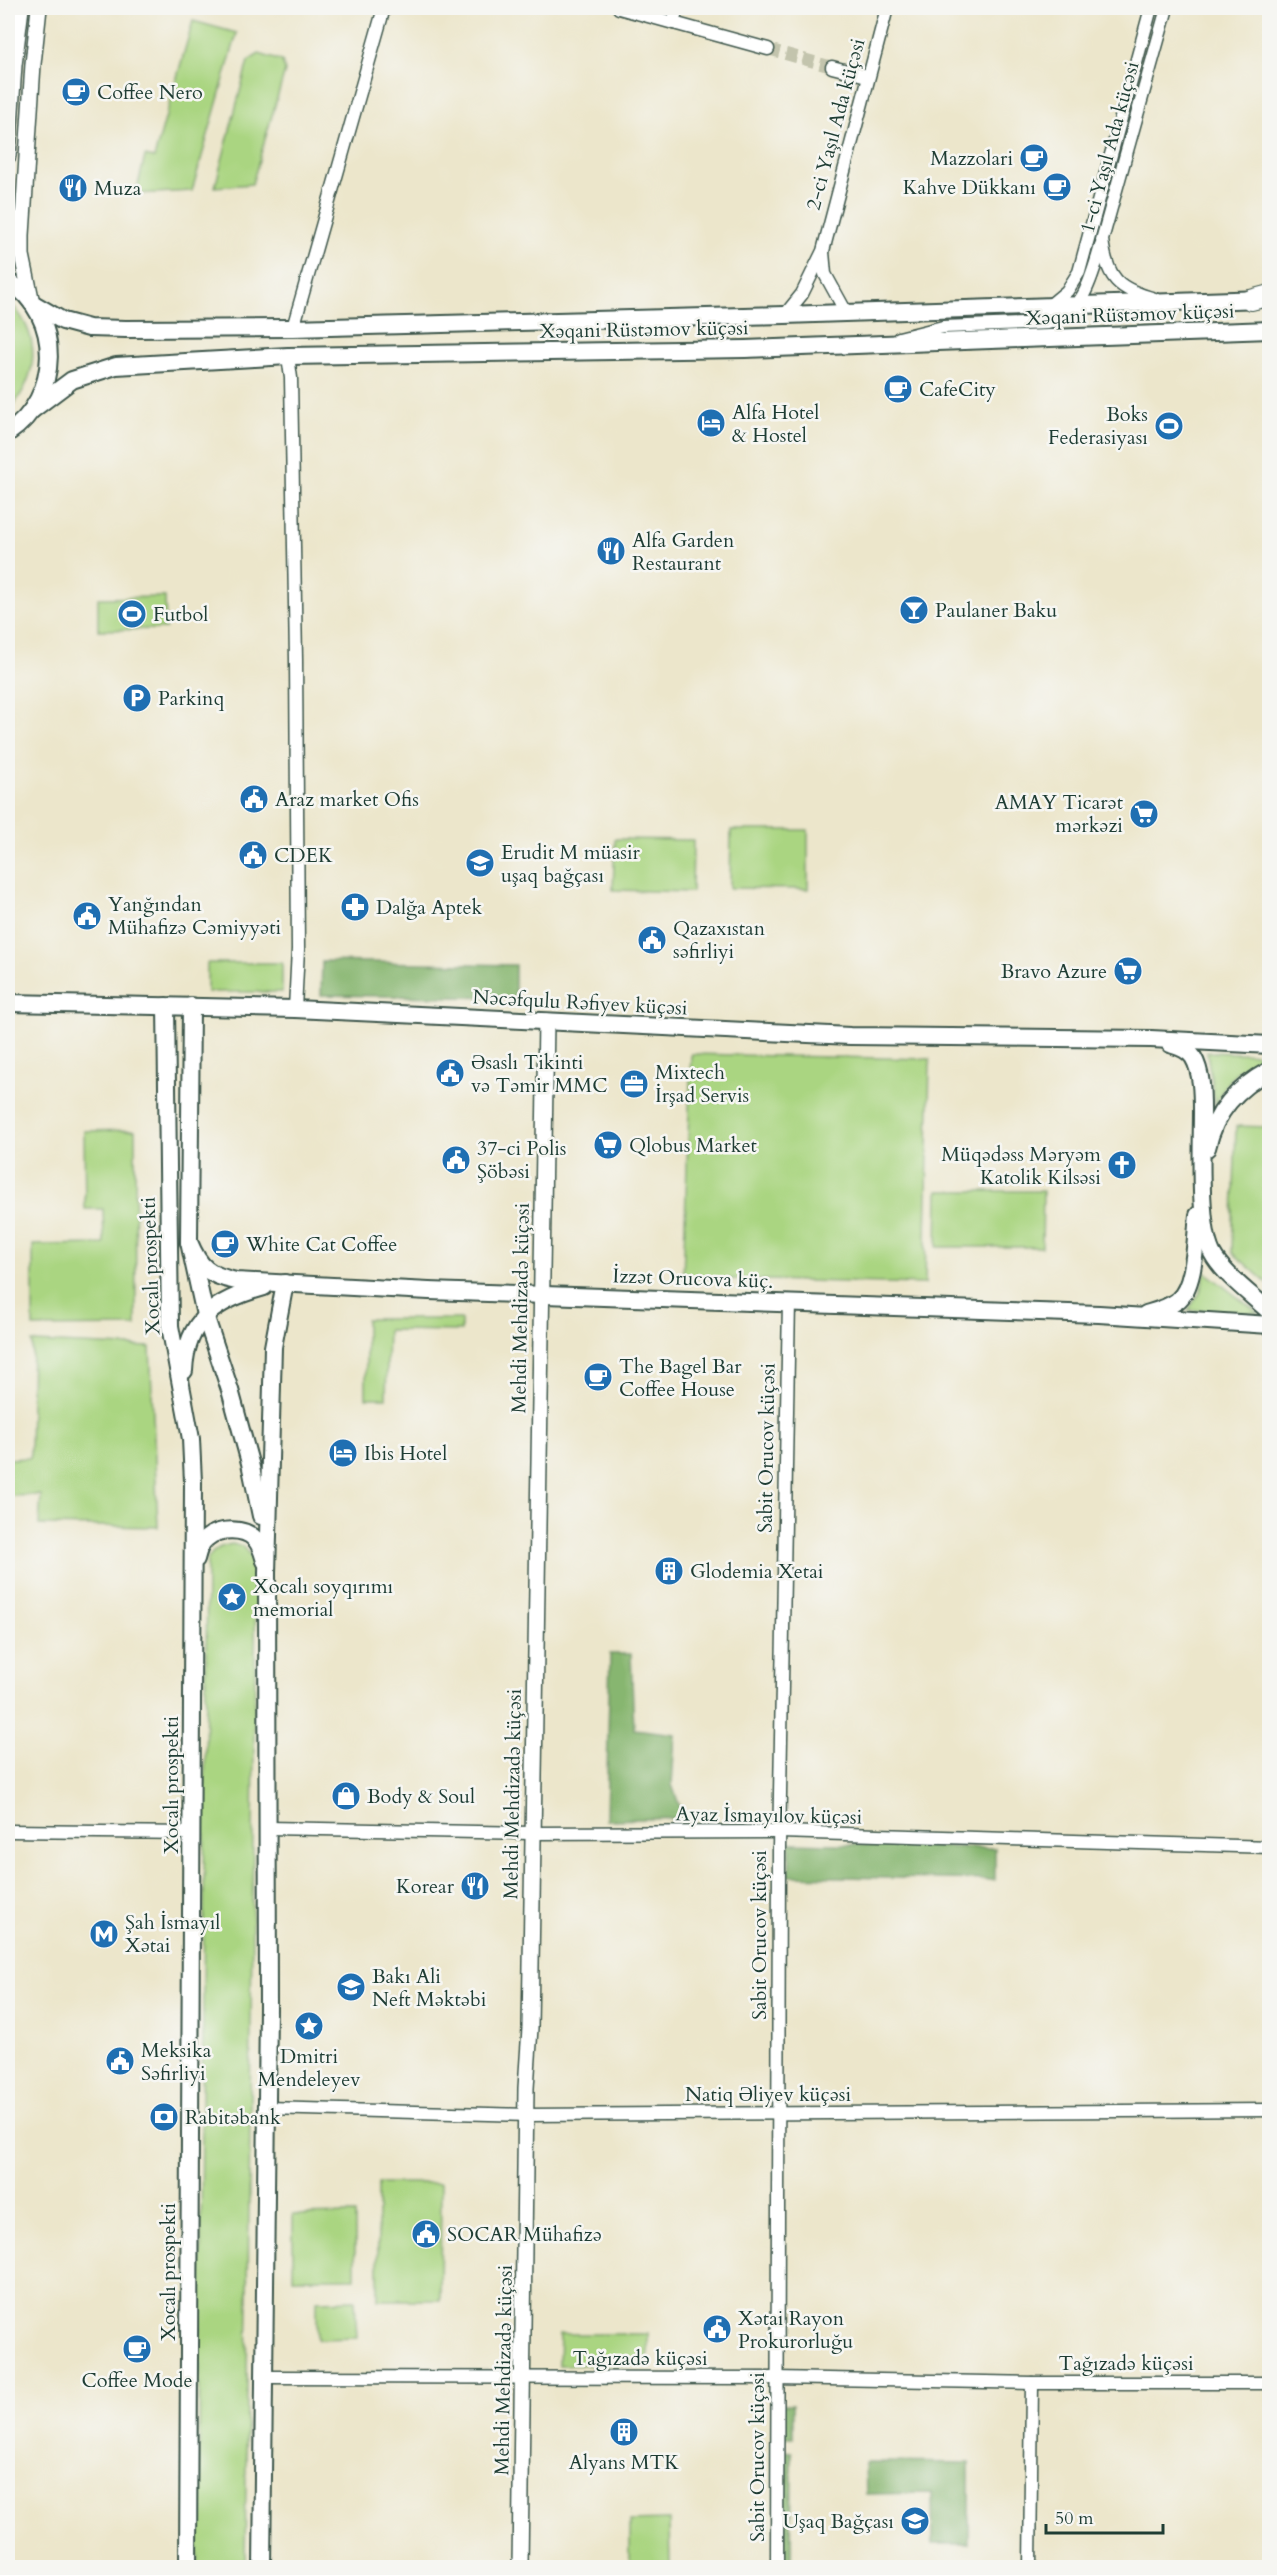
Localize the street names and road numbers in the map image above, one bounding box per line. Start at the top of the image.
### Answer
street label: 2-ci Yaşıl Ada küçəsi [800,35,871,213]
street label: 1-ci Yaşıl Ada küçəsi [1074,58,1145,236]
street label: Xəqani Rüstəmov küçəsi [1025,297,1235,332]
street label: Xəqani Rüstəmov küçəsi [539,314,749,345]
street label: Nəcəfqulu Rəfiyev küçəsi [472,983,688,1022]
street label: Xocalı prospekti [135,1196,166,1336]
street label: Mehdi Mehdizadə küçəsi [505,1202,536,1414]
street label: İzzət Orucova küç. [612,1262,774,1295]
street label: Sabit Orucov küçəsi [752,1362,781,1533]
street label: Mehdi Mehdizadə küçəsi [497,1688,528,1900]
street label: Xocalı prospekti [158,1716,185,1854]
street label: Ayaz İsmayılov küçəsi [675,1800,863,1831]
street label: Sabit Orucov küçəsi [746,1850,773,2020]
street label: Natiq Əliyev küçəsi [685,2081,851,2108]
street label: Xocalı prospekti [155,2203,182,2341]
street label: Mehdi Mehdizadə küçəsi [488,2264,519,2476]
street label: Tağızadə küçəsi [573,2345,708,2372]
street label: Tağızadə küçəsi [1059,2350,1194,2377]
street label: Sabit Orucov küçəsi [744,2372,771,2542]

